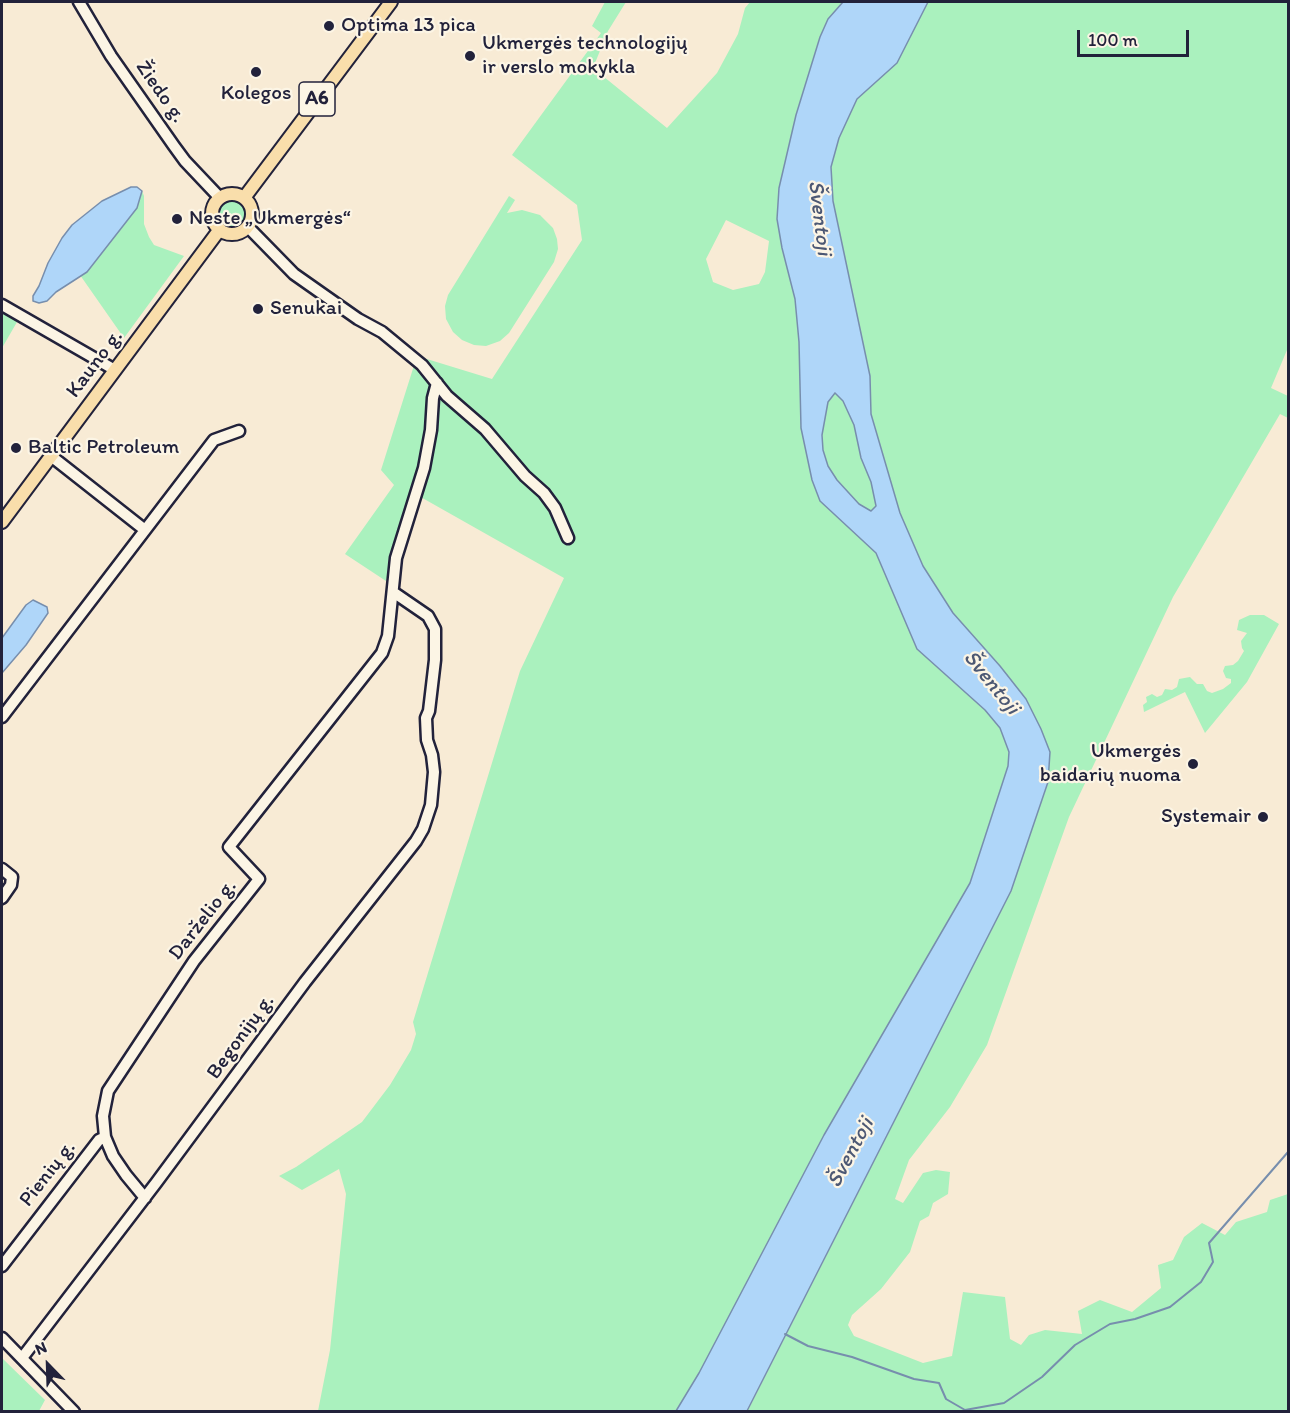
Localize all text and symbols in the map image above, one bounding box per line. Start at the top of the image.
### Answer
place label: Optima 13 pica [341,13,476,39]
scale bar [1080,18,1192,56]
marker: Optima 13 pica [322,19,336,33]
text: 100 m [1088,29,1138,51]
place label: Ukmergės technologijų ir verslo mokykla [482,31,688,81]
marker: Ukmergės technologijų ir verslo mokykla [463,49,477,63]
street label: Žiedo g. [130,56,190,128]
marker: Kolegos [249,65,263,79]
place label: Kolegos [221,81,291,107]
road number: A6 [299,82,335,116]
water label: Šventoji [801,179,837,257]
place label: Neste „Ukmergės“ [189,206,351,232]
marker: Neste „Ukmergės“ [170,212,184,226]
place label: Senukai [270,296,342,322]
marker: Senukai [251,302,265,316]
street label: Kauno g. [61,325,129,403]
place label: Baltic Petroleum [28,435,179,461]
marker: Baltic Petroleum [9,441,23,455]
water label: Šventoji [957,645,1025,721]
place label: Ukmergės baidarių nuoma [1040,739,1181,789]
marker: Ukmergės baidarių nuoma [1186,757,1200,771]
place label: Systemair [1161,804,1251,830]
marker: Systemair [1256,810,1270,824]
street label: Darželio g. [164,875,242,965]
street label: Begonijų g. [202,990,280,1084]
water label: Šventoji [822,1114,880,1192]
street label: Pienių g. [14,1136,82,1212]
north arrow [18,1335,78,1395]
text: N [32,1337,49,1359]

